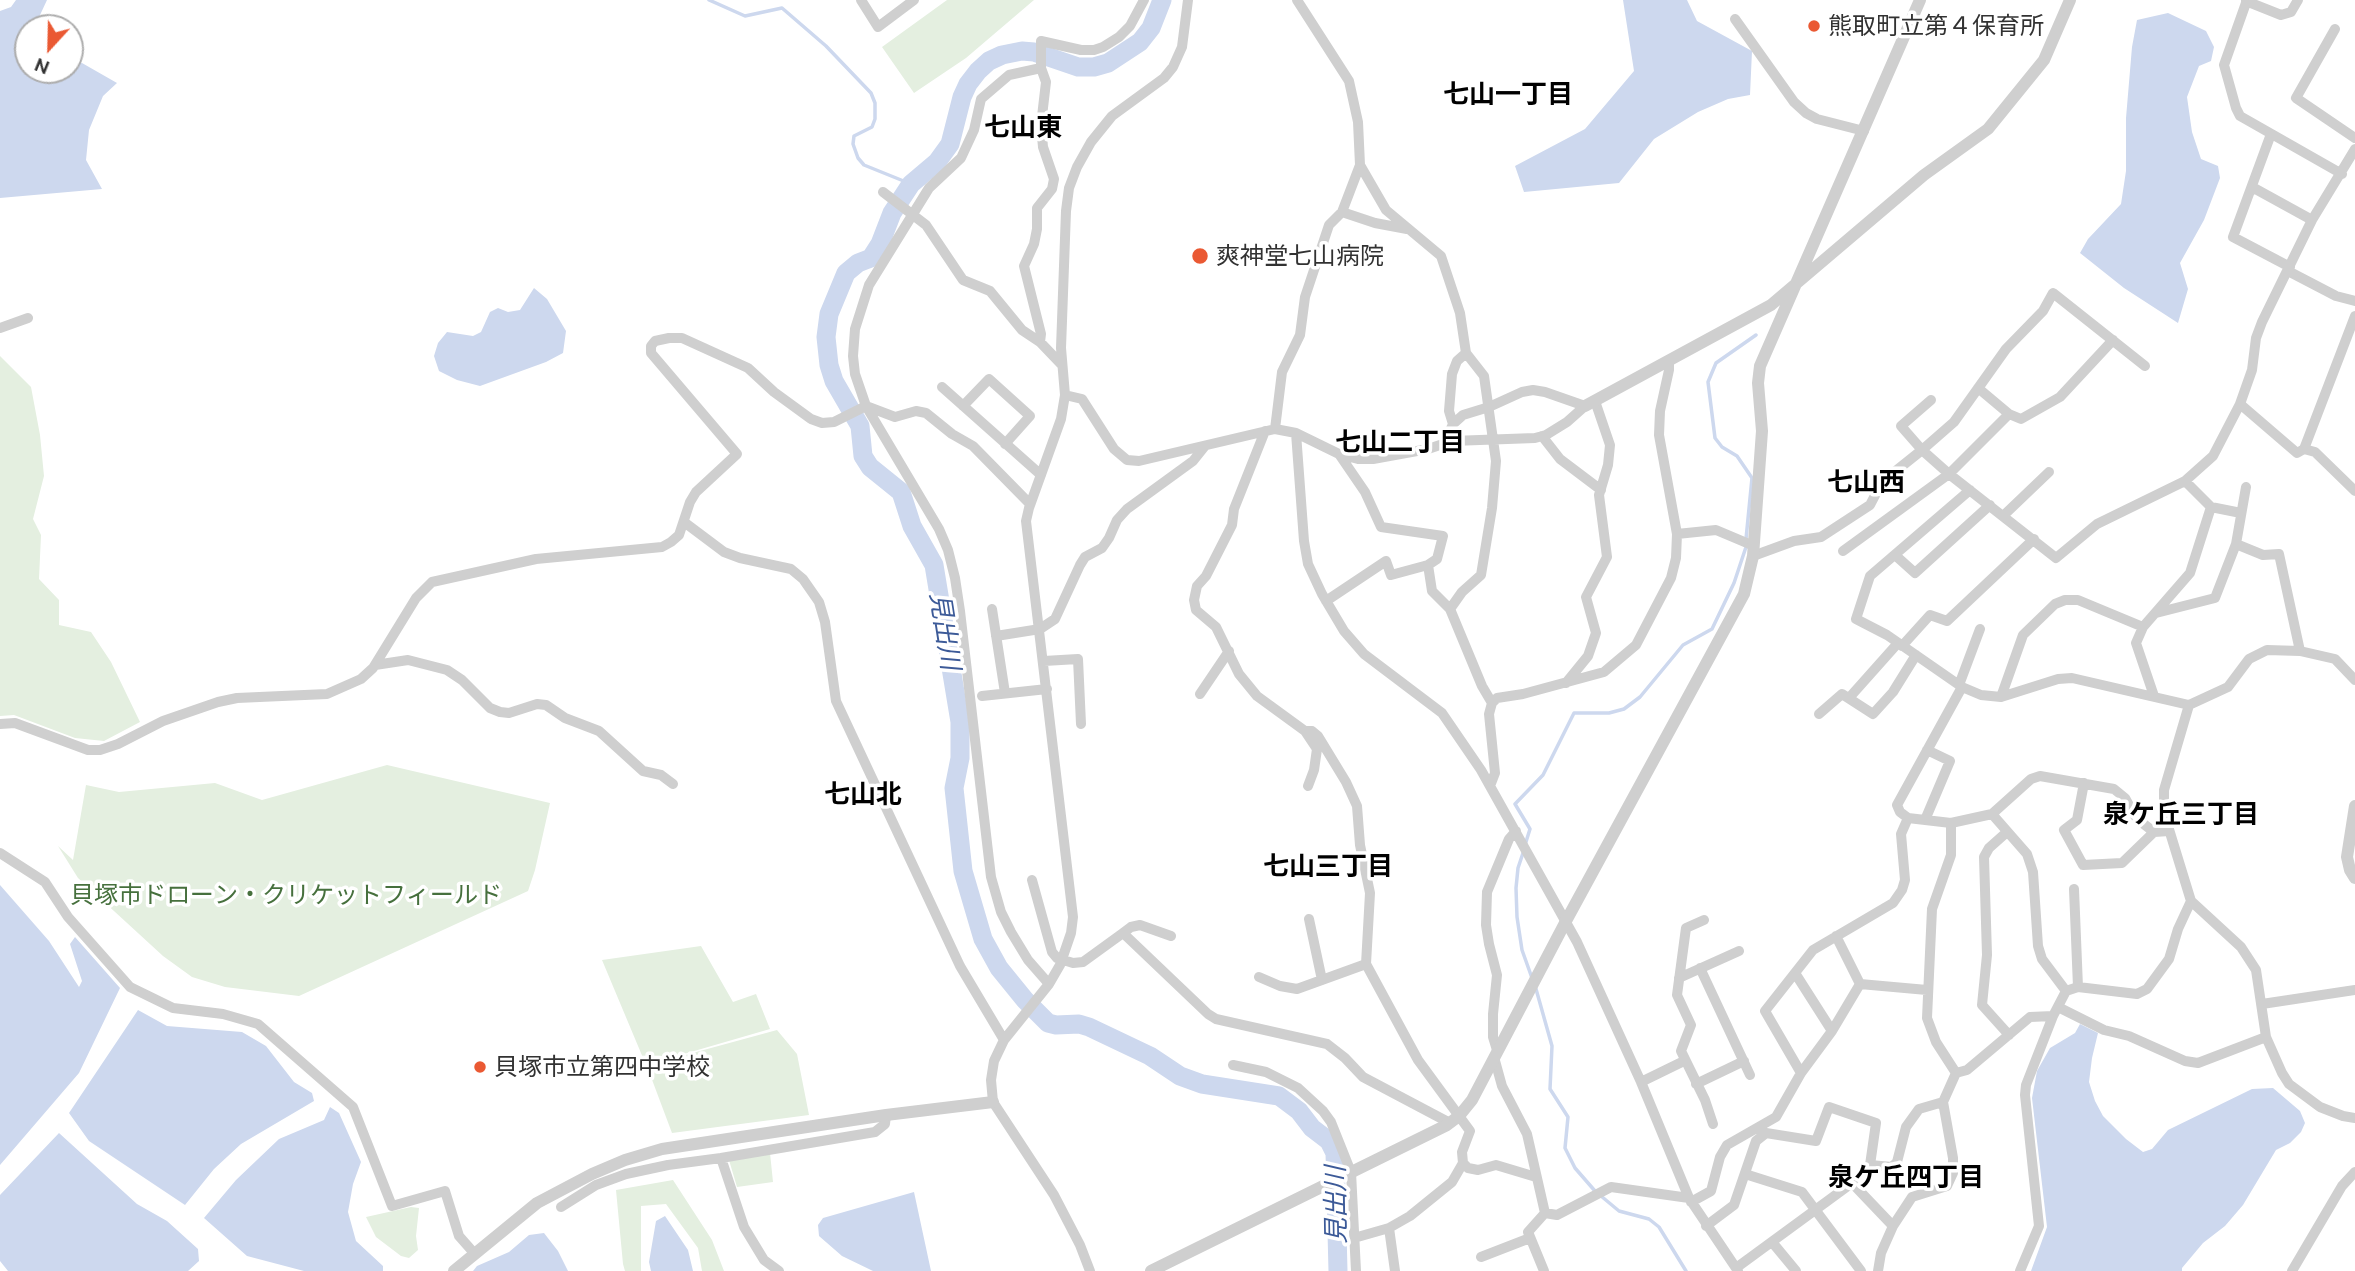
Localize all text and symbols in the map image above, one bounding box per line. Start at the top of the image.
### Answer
place label: 熊取町立第４保育所 [1828,12,2044,40]
north arrow [14,14,84,84]
marker: 熊取町立第４保育所 [1806,18,1822,34]
text: N [31,54,53,79]
district label: 七山一丁目 [1443,78,1573,110]
district label: 七山東 [984,111,1062,143]
place label: 爽神堂七山病院 [1216,242,1384,270]
marker: 爽神堂七山病院 [1190,246,1210,266]
district label: 七山二丁目 [1335,426,1465,458]
district label: 七山西 [1827,466,1905,498]
water label: 見出川 [923,590,967,672]
district label: 七山北 [824,778,902,810]
district label: 泉ケ丘三丁目 [2103,798,2259,830]
district label: 七山三丁目 [1263,850,1393,882]
park label: 貝塚市ドローン・クリケットフィールド [70,881,502,909]
place label: 貝塚市立第四中学校 [494,1053,710,1081]
marker: 貝塚市立第四中学校 [472,1059,488,1075]
district label: 泉ケ丘四丁目 [1828,1161,1984,1193]
water label: 見出川 [1320,1166,1352,1244]

